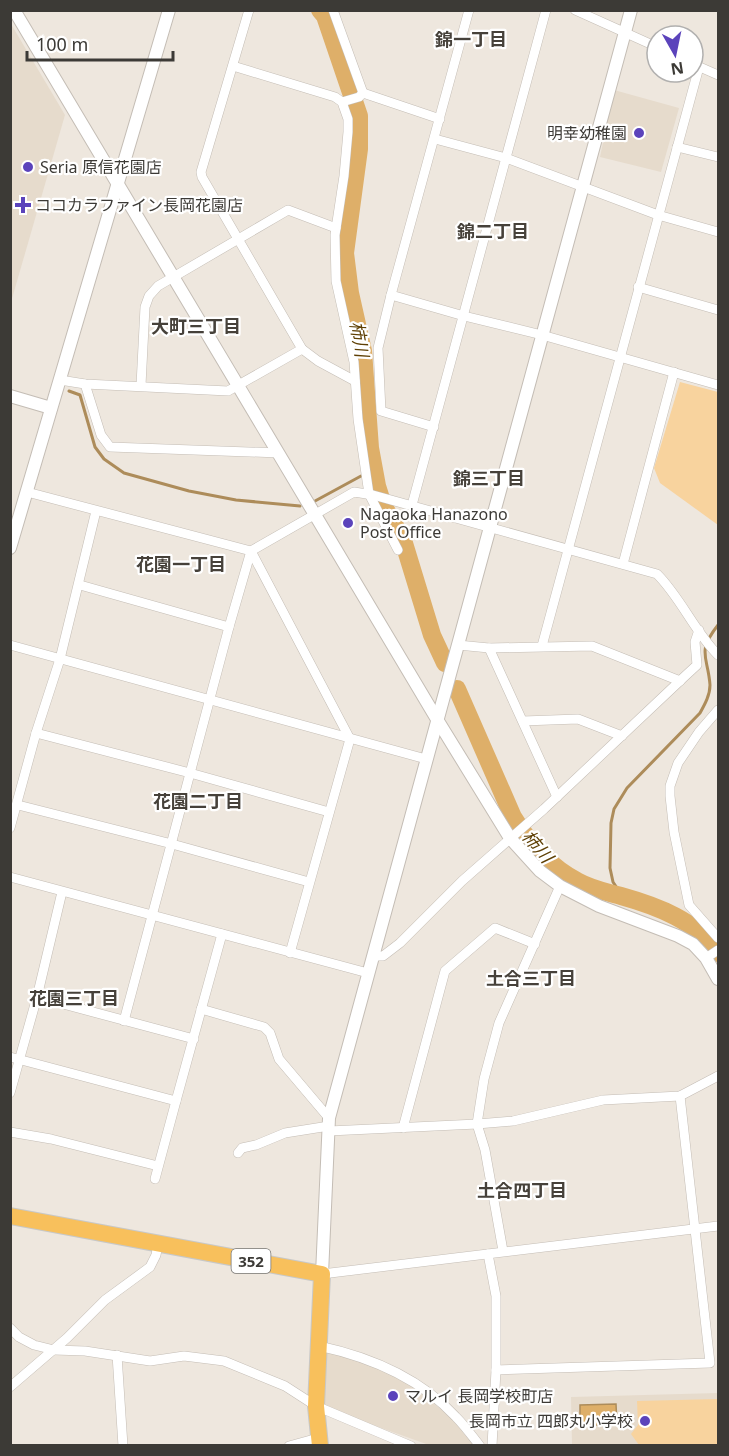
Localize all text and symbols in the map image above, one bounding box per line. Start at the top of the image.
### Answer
scale bar [27,24,172,62]
north arrow [645,24,705,84]
district label: 錦一丁目 [435,27,507,51]
text: 100 m [36,32,88,56]
text: N [669,57,685,81]
place label: 明幸幼稚園 [547,122,627,144]
marker: 明幸幼稚園 [632,126,646,140]
place label: Seria 原信花園店 [40,156,162,178]
marker: Seria 原信花園店 [21,160,35,174]
place label: ココカラファイン長岡花園店 [35,194,243,216]
marker: ココカラファイン長岡花園店 [16,198,30,212]
district label: 錦二丁目 [457,219,529,243]
district label: 大町三丁目 [151,314,241,338]
water label: 柿川 [345,319,375,361]
district label: 錦三丁目 [453,466,525,490]
place label: Nagaoka Hanazono Post Office [360,503,508,543]
marker: Nagaoka Hanazono Post Office [341,516,355,530]
district label: 花園一丁目 [136,552,226,576]
district label: 花園二丁目 [153,789,243,813]
water label: 柿川 [517,824,560,869]
district label: 土合三丁目 [486,966,576,990]
district label: 花園三丁目 [29,986,119,1010]
district label: 土合四丁目 [477,1178,567,1202]
road number: 352 [232,1249,270,1273]
place label: マルイ 長岡学校町店 [405,1385,553,1407]
marker: マルイ 長岡学校町店 [386,1389,400,1403]
place label: 長岡市立 四郎丸小学校 [469,1410,633,1432]
marker: 長岡市立 四郎丸小学校 [638,1414,652,1428]

